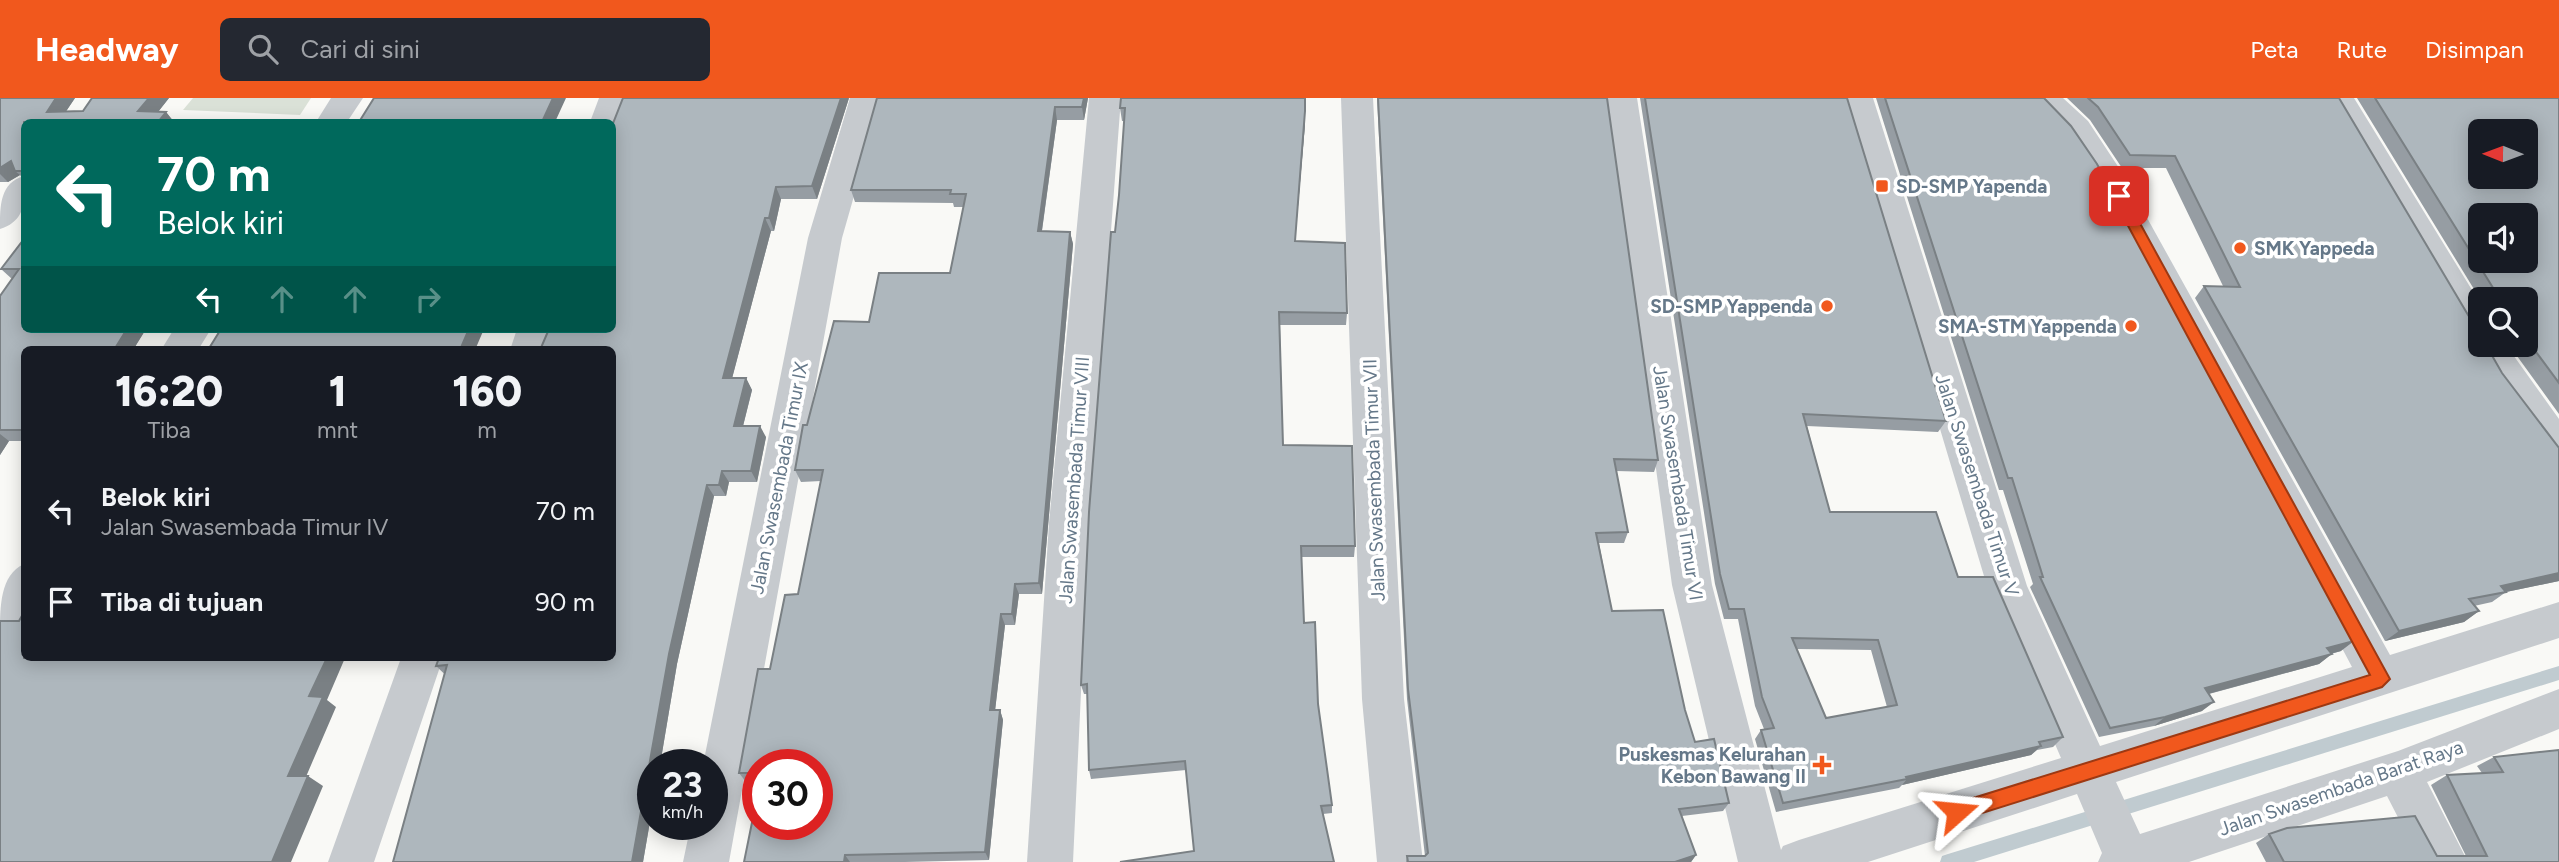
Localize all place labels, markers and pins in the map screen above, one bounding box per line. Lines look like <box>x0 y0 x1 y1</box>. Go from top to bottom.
pin <box>2089 166 2149 226</box>
place label: SD-SMP Yapenda <box>1896 175 2047 198</box>
marker: SD-SMP Yapenda <box>1874 178 1890 194</box>
place label: SMK Yappeda <box>2254 237 2375 260</box>
marker: SMK Yappeda <box>2232 240 2248 256</box>
place label: SD-SMP Yappenda <box>1650 295 1813 318</box>
marker: SD-SMP Yappenda <box>1819 298 1835 314</box>
place label: SMA-STM Yappenda <box>1938 315 2117 338</box>
marker: SMA-STM Yappenda <box>2123 318 2139 334</box>
place label: Puskesmas Kelurahan Kebon Bawang II <box>1619 743 1806 788</box>
marker: Puskesmas Kelurahan Kebon Bawang II <box>1812 755 1832 775</box>

